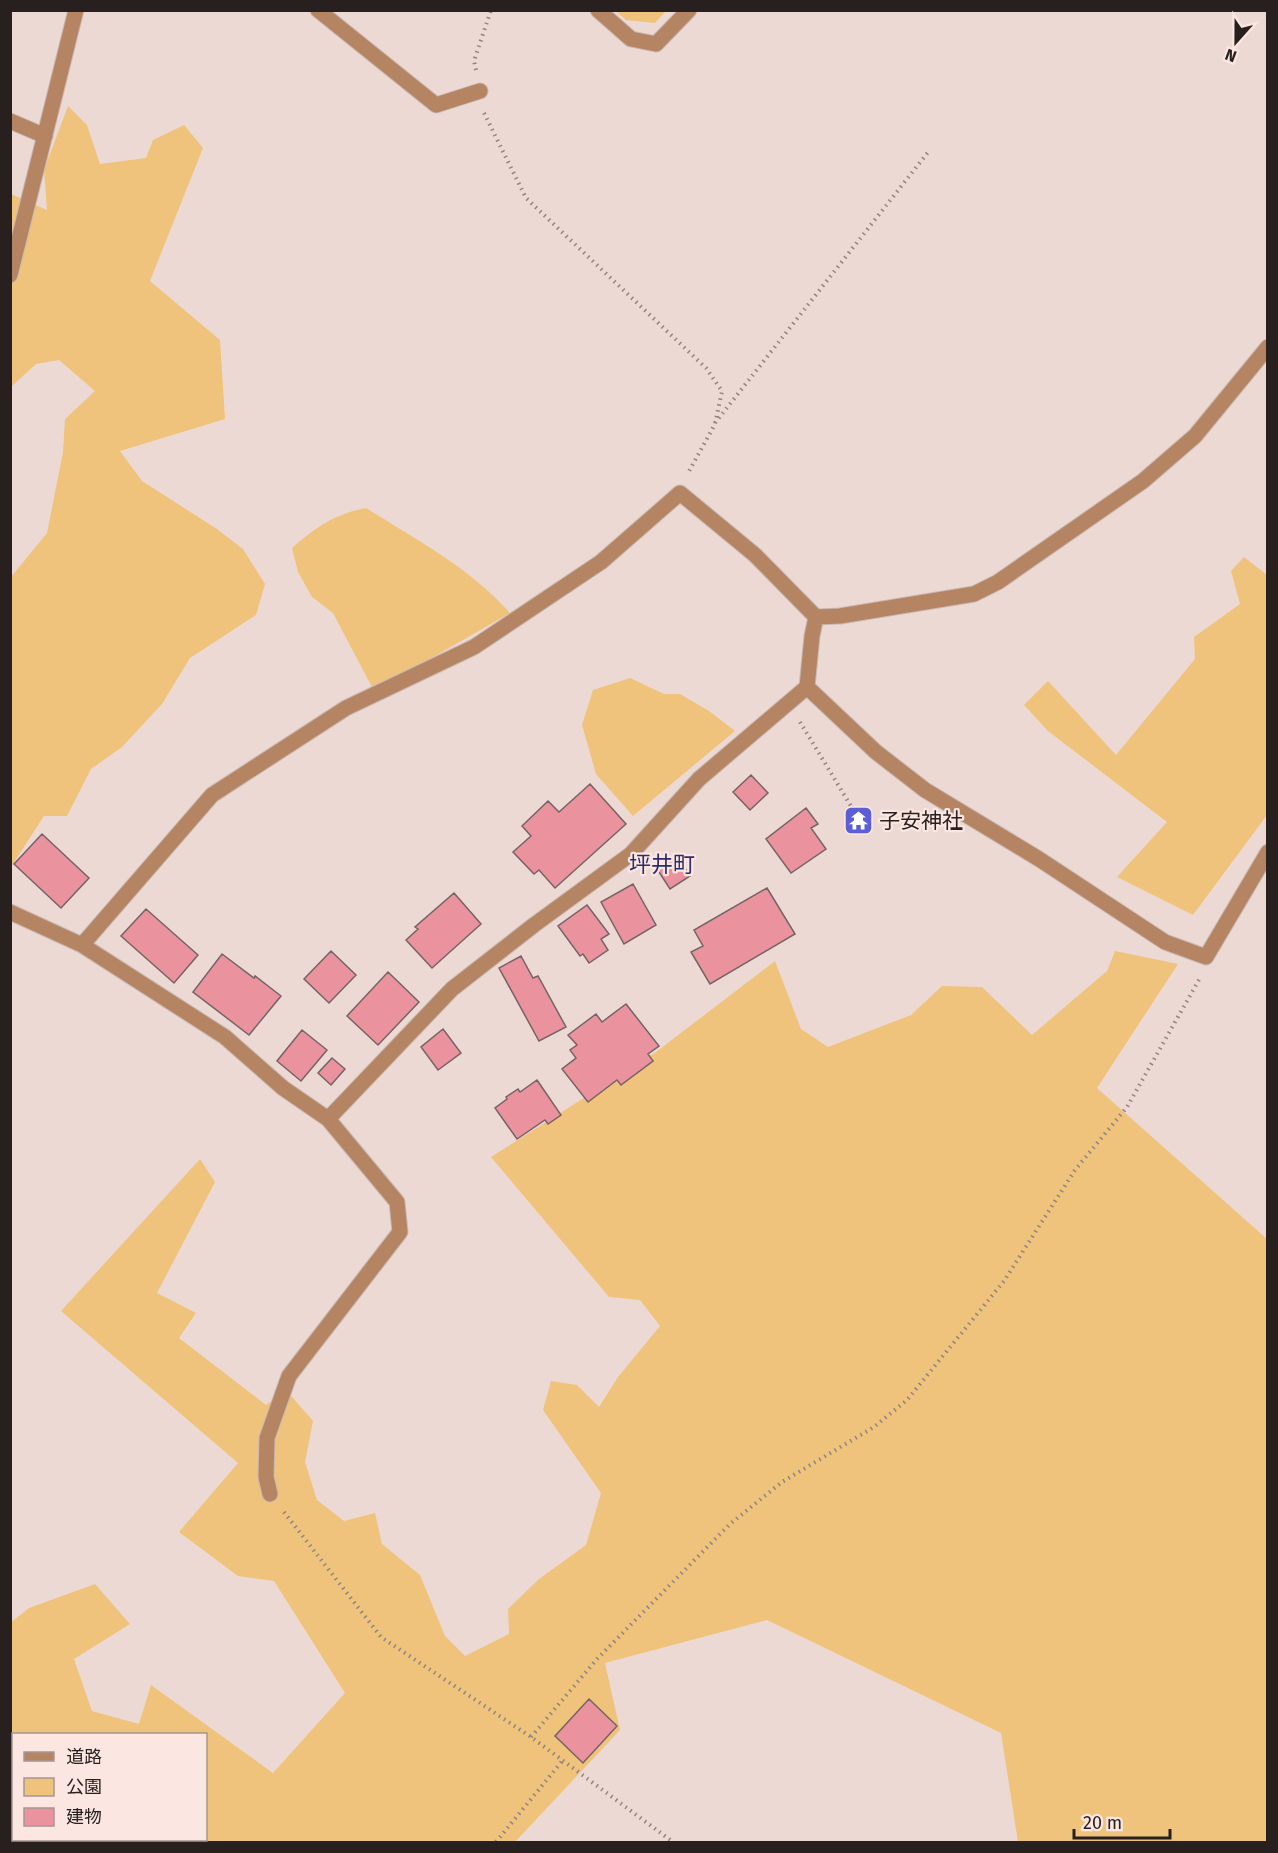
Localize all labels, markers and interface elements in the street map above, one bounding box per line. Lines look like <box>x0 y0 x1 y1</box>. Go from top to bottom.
north arrow <box>1206 12 1266 72</box>
text: N <box>1222 45 1239 66</box>
temple icon: 子安神社 <box>842 805 874 837</box>
place label: 子安神社 <box>879 808 963 834</box>
district label: 坪井町 <box>629 851 695 878</box>
legend <box>12 1733 207 1841</box>
text: 道路 <box>66 1746 102 1768</box>
text: 公園 <box>66 1776 102 1798</box>
scale bar <box>1074 1802 1170 1840</box>
text: 建物 <box>66 1806 102 1828</box>
text: 20 m <box>1083 1812 1122 1834</box>

